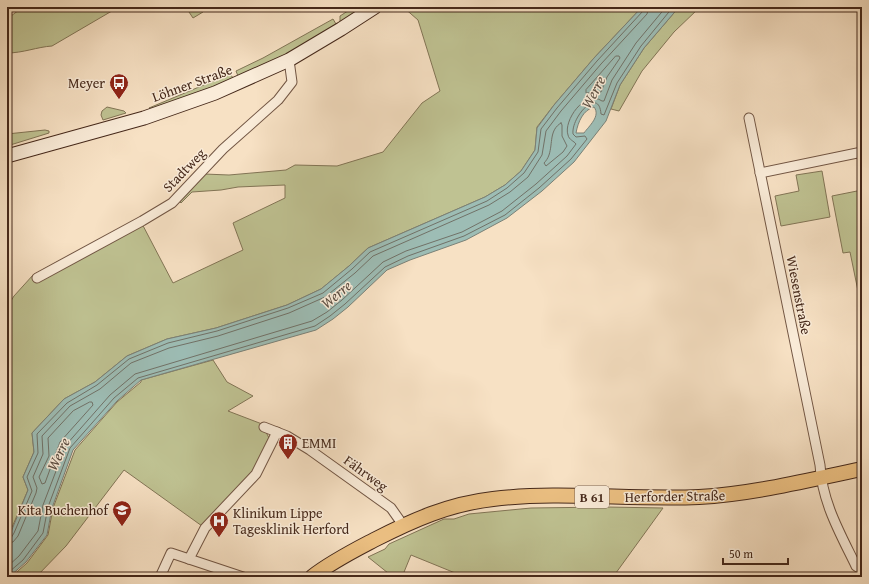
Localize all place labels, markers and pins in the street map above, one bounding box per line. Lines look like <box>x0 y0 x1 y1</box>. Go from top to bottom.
bus stop icon: Meyer <box>108 72 130 100</box>
place label: Meyer <box>68 73 105 93</box>
building icon: EMMI <box>277 432 299 460</box>
place label: EMMI <box>302 433 336 453</box>
school or university icon: Kita Buchenhof <box>111 499 133 527</box>
place label: Kita Buchenhof <box>18 500 110 520</box>
place label: Klinikum Lippe Tagesklinik Herford <box>233 503 350 539</box>
hospital icon: Klinikum Lippe Tagesklinik Herford <box>208 510 230 538</box>

